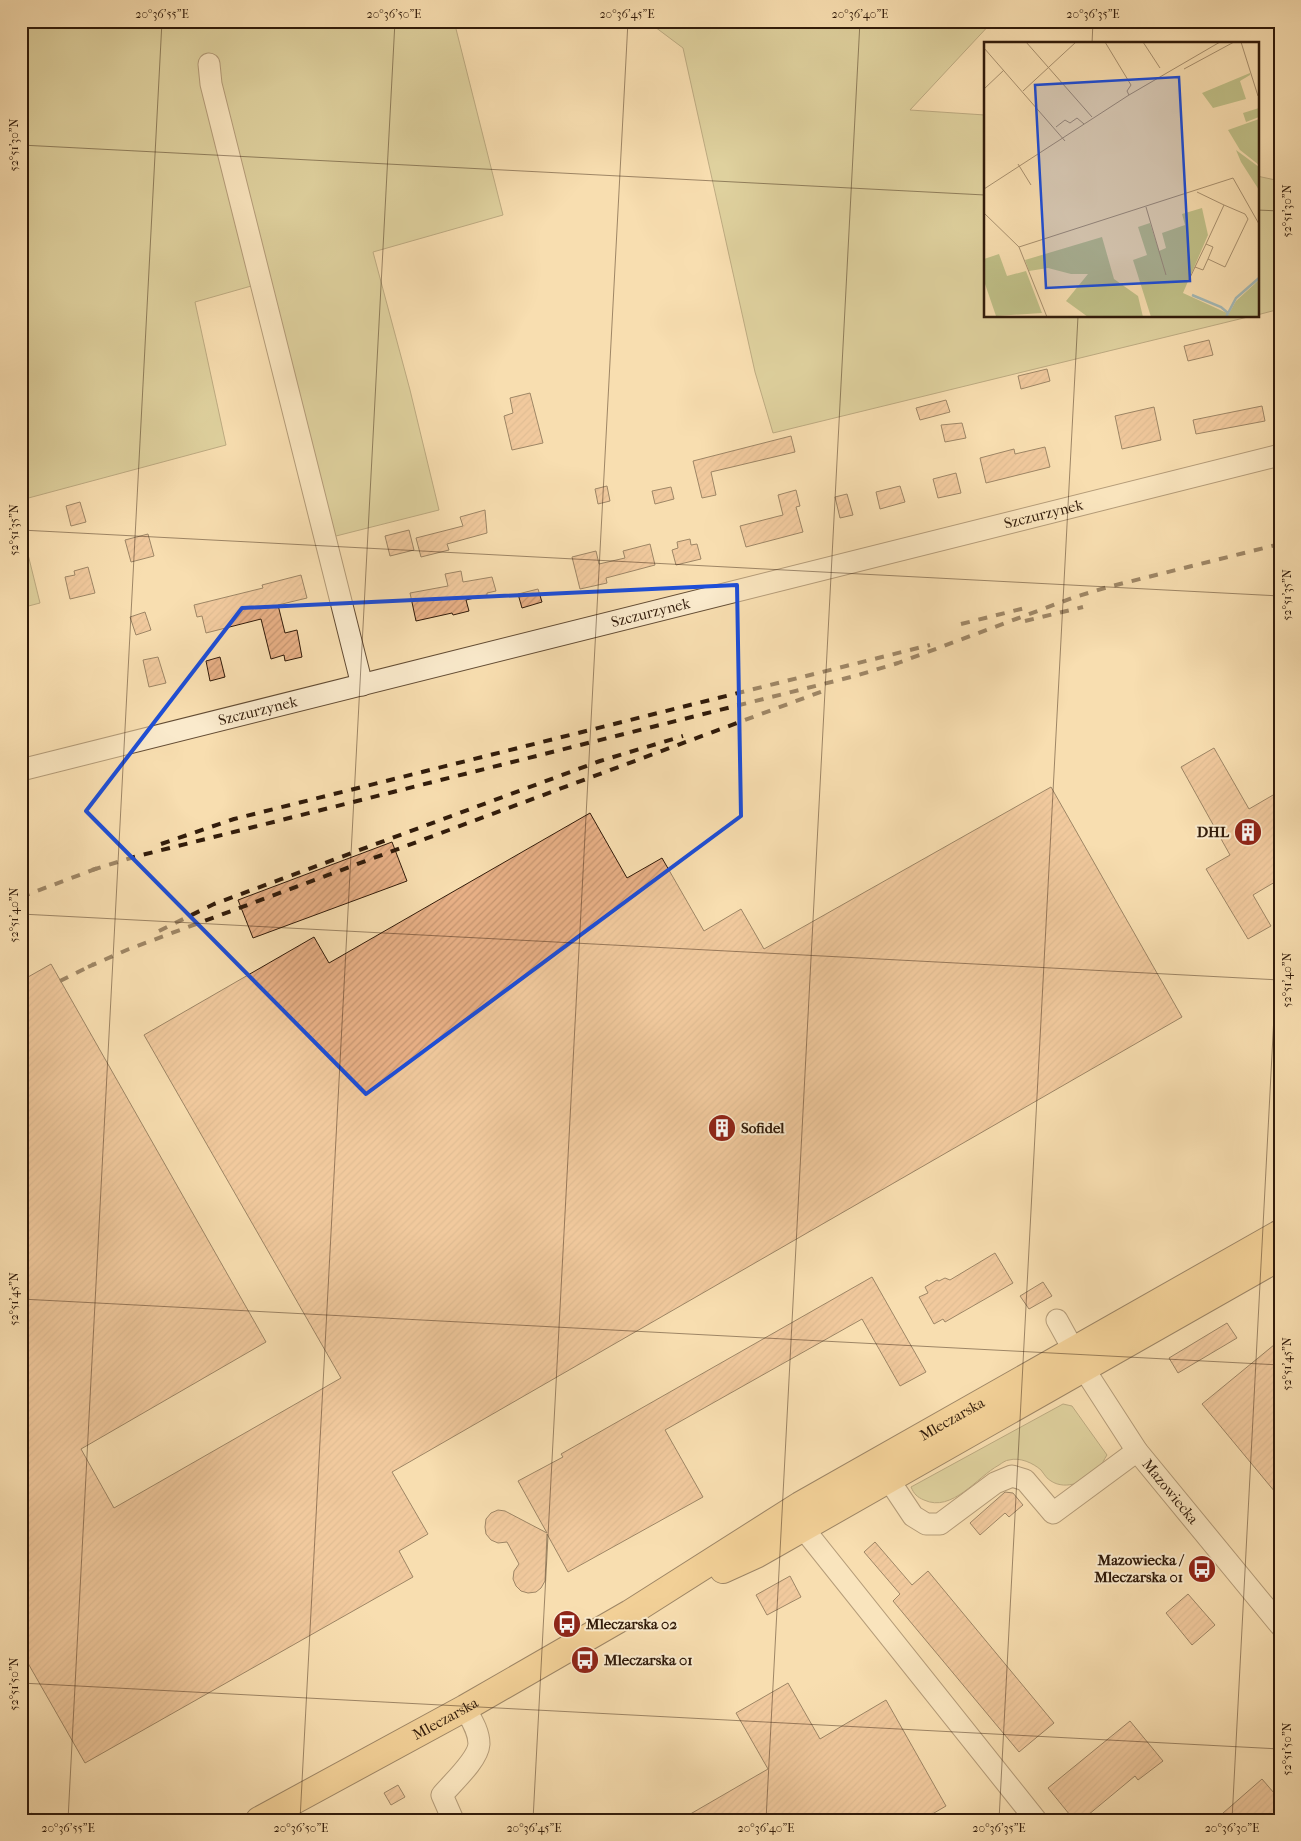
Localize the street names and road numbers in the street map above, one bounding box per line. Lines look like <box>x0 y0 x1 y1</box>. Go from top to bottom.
street label: Szczurzynek <box>1002 496 1085 533</box>
street label: Szczurzynek <box>609 594 692 631</box>
street label: Szczurzynek <box>216 692 299 729</box>
street label: Mleczarska <box>916 1393 989 1444</box>
street label: Mazowiecka <box>1138 1455 1203 1528</box>
street label: Mleczarska <box>409 1693 482 1744</box>

